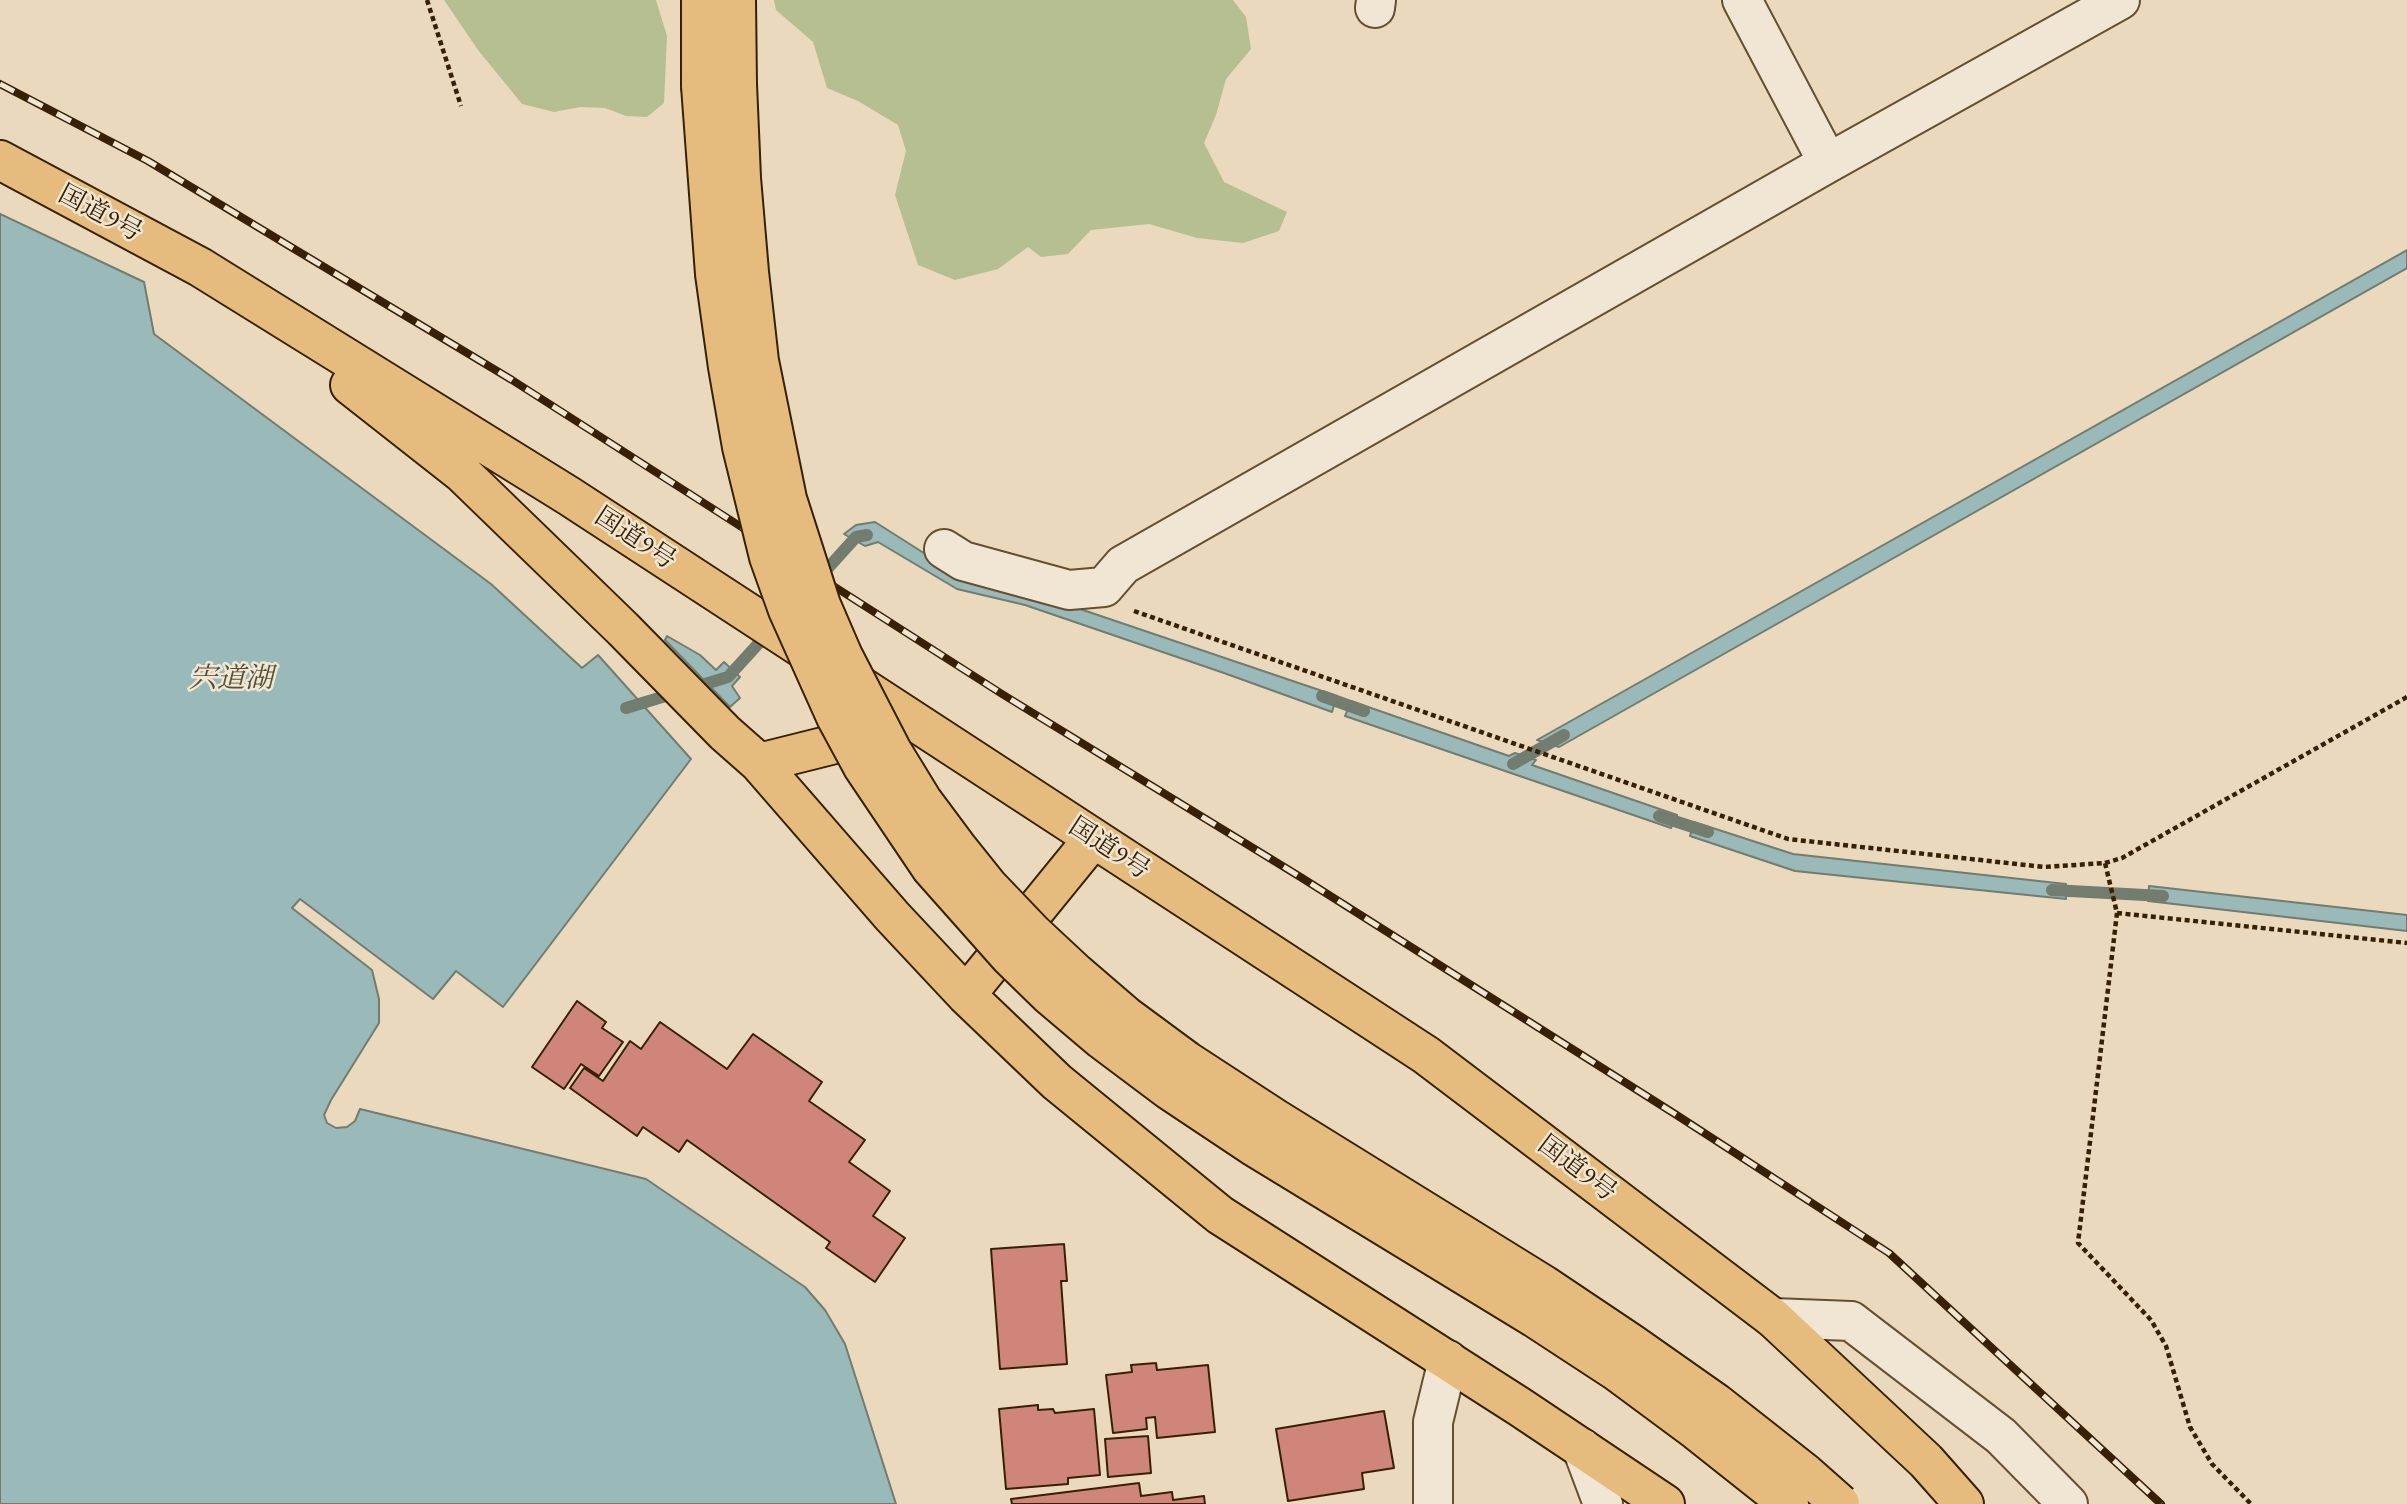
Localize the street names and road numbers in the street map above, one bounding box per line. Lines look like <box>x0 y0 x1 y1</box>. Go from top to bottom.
street label: 国道9号 <box>53 179 147 249</box>
street label: 国道9号 <box>589 501 681 577</box>
street label: 国道9号 <box>1063 811 1155 887</box>
street label: 国道9号 <box>1531 1129 1623 1209</box>

